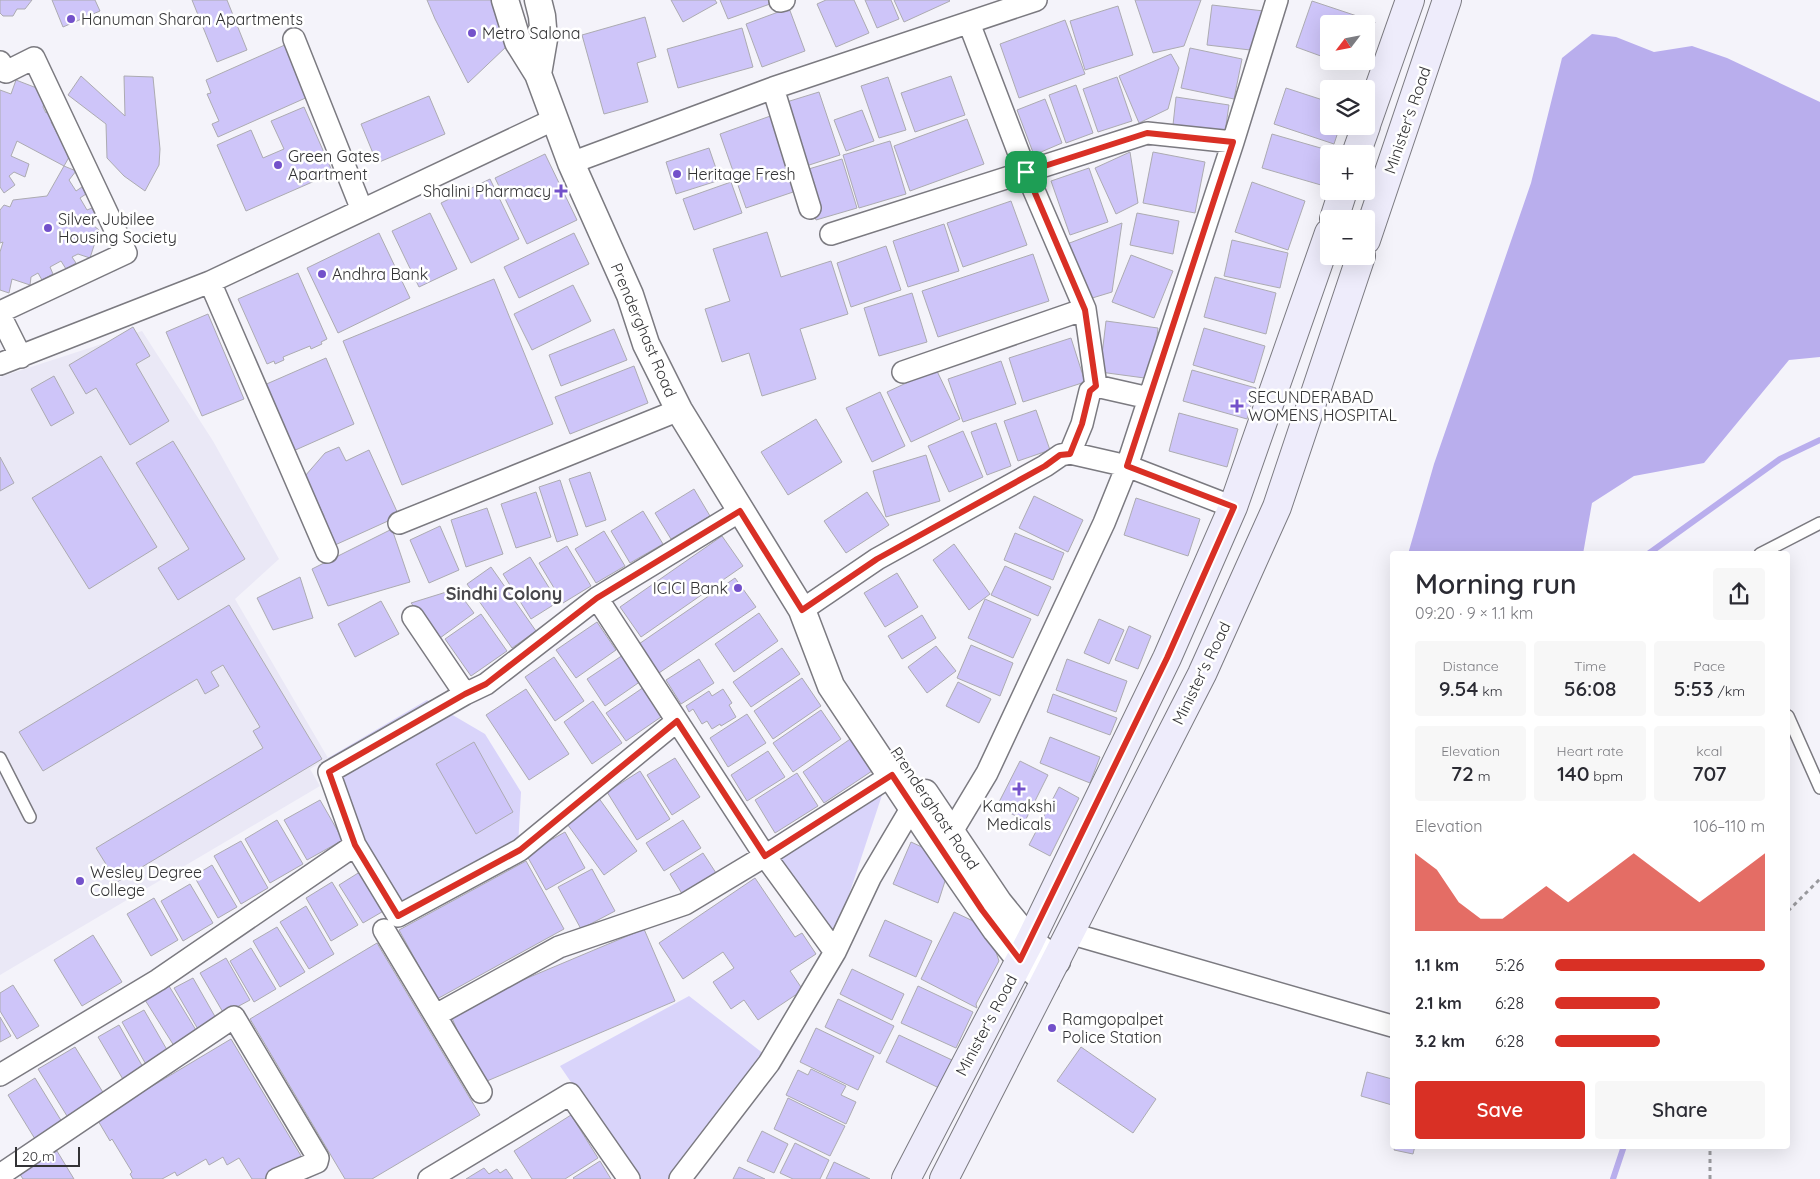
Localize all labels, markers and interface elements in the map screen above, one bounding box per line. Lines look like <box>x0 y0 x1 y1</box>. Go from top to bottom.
place label: Hanuman Sharan Apartments <box>81 9 303 29</box>
marker: Hanuman Sharan Apartments <box>65 13 77 25</box>
north arrow <box>1320 15 1375 70</box>
map controls <box>1320 15 1375 265</box>
place label: Metro Salona <box>482 23 580 43</box>
marker: Metro Salona <box>466 27 478 39</box>
street label: Minister's Road <box>1379 64 1435 176</box>
button: layers <box>1320 80 1375 135</box>
button: + <box>1320 145 1375 200</box>
place label: Green Gates Apartment <box>288 146 380 184</box>
pin <box>1005 151 1047 193</box>
icon: arrive <box>1012 158 1040 186</box>
marker: Green Gates Apartment <box>272 159 284 171</box>
place label: Heritage Fresh <box>687 164 796 184</box>
marker: Heritage Fresh <box>671 168 683 180</box>
place label: Shalini Pharmacy <box>423 181 551 201</box>
marker: Shalini Pharmacy <box>555 185 567 197</box>
place label: Silver Jubilee Housing Society <box>58 209 177 247</box>
button: − <box>1320 210 1375 265</box>
marker: Silver Jubilee Housing Society <box>42 222 54 234</box>
street label: Prenderghast Road <box>607 260 681 400</box>
place label: Andhra Bank <box>332 264 428 284</box>
marker: Andhra Bank <box>316 268 328 280</box>
place label: SECUNDERABAD WOMENS HOSPITAL <box>1248 387 1397 425</box>
marker: SECUNDERABAD WOMENS HOSPITAL <box>1230 399 1244 413</box>
text: Morning run <box>1415 566 1576 601</box>
button: share <box>1713 568 1765 620</box>
place label: ICICI Bank <box>653 578 728 598</box>
district label: Sindhi Colony <box>446 582 562 605</box>
marker: ICICI Bank <box>732 582 744 594</box>
text: 09:20 · 9 × 1.1 km <box>1415 603 1533 623</box>
street label: Minister's Road <box>1167 618 1235 728</box>
text: Distance <box>1443 657 1499 675</box>
text: Time <box>1574 657 1606 675</box>
text: Pace <box>1693 657 1725 675</box>
text: 9.54 <box>1439 675 1478 701</box>
text: 56:08 <box>1564 675 1616 701</box>
text: 5:53 <box>1674 675 1714 701</box>
text: km <box>1478 682 1503 700</box>
text: /km <box>1714 682 1745 700</box>
text: Elevation <box>1441 742 1500 760</box>
text: Heart rate <box>1557 742 1623 760</box>
text: kcal <box>1696 742 1722 760</box>
street label: Prenderghast Road <box>886 743 984 873</box>
text: 72 <box>1451 760 1474 786</box>
text: 140 <box>1557 760 1590 786</box>
text: 707 <box>1692 760 1727 786</box>
text: m <box>1474 767 1491 785</box>
text: bpm <box>1590 767 1623 785</box>
marker: Kamakshi Medicals <box>1013 783 1025 795</box>
place label: Kamakshi Medicals <box>982 796 1056 834</box>
text: Elevation <box>1415 816 1482 836</box>
text: 106–110 m <box>1693 816 1765 836</box>
place label: Wesley Degree College <box>90 862 202 900</box>
marker: Wesley Degree College <box>74 875 86 887</box>
text: 1.1 km <box>1415 955 1459 975</box>
text: 5:26 <box>1495 955 1524 975</box>
street label: Minister's Road <box>951 971 1021 1079</box>
text: 2.1 km <box>1415 993 1462 1013</box>
text: 6:28 <box>1495 993 1524 1013</box>
place label: Ramgopalpet Police Station <box>1062 1009 1164 1047</box>
marker: Ramgopalpet Police Station <box>1046 1022 1058 1034</box>
text: 3.2 km <box>1415 1031 1465 1051</box>
text: 6:28 <box>1495 1031 1524 1051</box>
button: Save <box>1415 1081 1585 1139</box>
button: Share <box>1595 1081 1765 1139</box>
scale bar <box>15 1144 80 1167</box>
text: 20 m <box>22 1147 55 1165</box>

